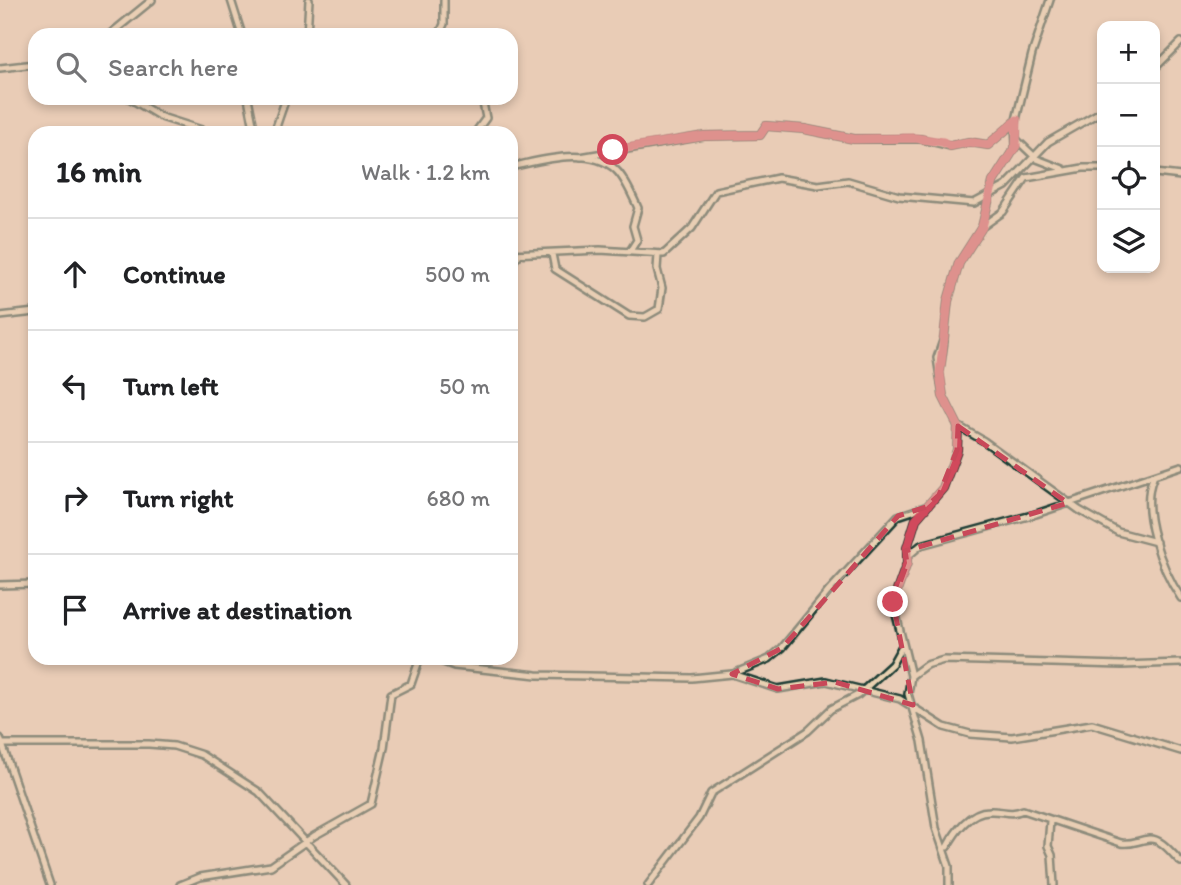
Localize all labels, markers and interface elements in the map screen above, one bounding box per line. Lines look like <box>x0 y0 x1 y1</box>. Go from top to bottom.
map controls <box>1097 21 1160 273</box>
button: + <box>1097 21 1160 84</box>
search box <box>28 28 518 105</box>
icon: search <box>52 48 90 86</box>
text: Search here <box>108 51 238 83</box>
button: − <box>1097 84 1160 147</box>
route start <box>597 134 628 165</box>
button: locate <box>1097 147 1160 210</box>
text: 16 min <box>56 153 141 190</box>
text: Walk · 1.2 km <box>361 158 490 186</box>
button: layers <box>1097 210 1160 273</box>
icon: ahead <box>56 255 94 293</box>
text: Continue <box>123 258 226 290</box>
text: 500 m <box>425 260 490 288</box>
icon: left <box>56 367 94 405</box>
text: Turn left <box>123 370 219 402</box>
text: 50 m <box>439 372 490 400</box>
icon: right <box>56 479 94 517</box>
text: Turn right <box>123 482 234 514</box>
text: 680 m <box>427 484 490 512</box>
route end <box>877 586 908 617</box>
icon: arrive <box>56 591 94 629</box>
text: Arrive at destination <box>123 594 352 626</box>

